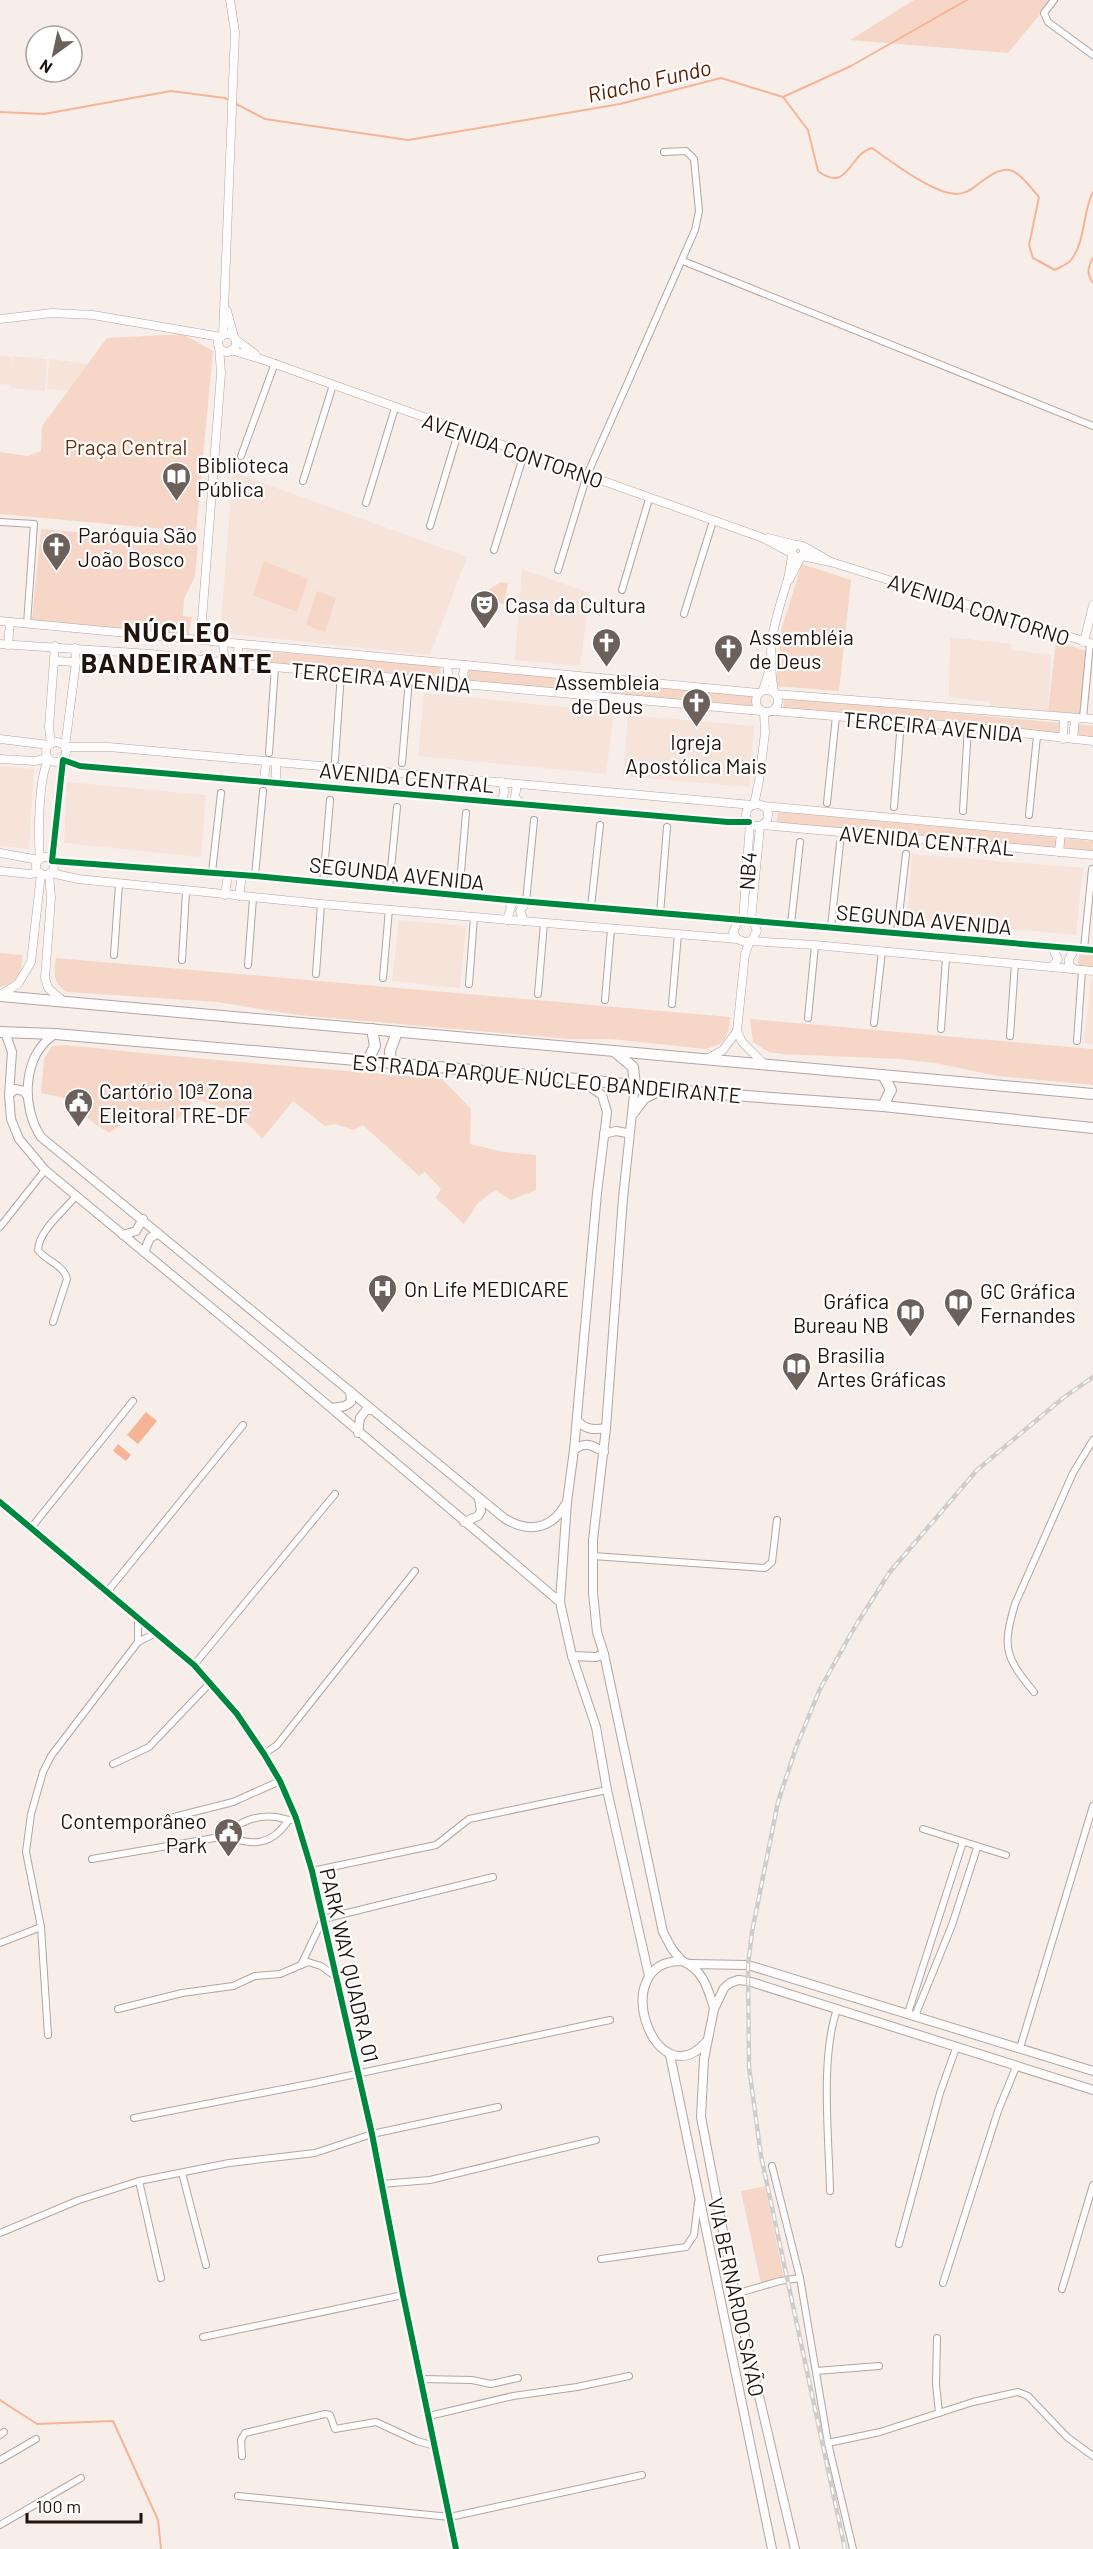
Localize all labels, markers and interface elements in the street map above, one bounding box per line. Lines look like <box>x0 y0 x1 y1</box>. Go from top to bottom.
north arrow <box>24 24 84 84</box>
water label: Riacho Fundo <box>585 53 713 107</box>
text: N <box>36 56 55 78</box>
street label: AVENIDA CONTORNO <box>419 407 607 493</box>
park label: Praça Central <box>65 434 187 459</box>
place label: Biblioteca Pública <box>197 452 289 501</box>
library icon: Biblioteca Pública <box>160 460 192 502</box>
place label: Paróquia São João Bosco <box>78 522 197 571</box>
church icon: Paróquia São João Bosco <box>41 530 73 572</box>
street label: AVENIDA CONTORNO <box>885 568 1073 650</box>
theatre icon: Casa da Cultura <box>468 588 500 630</box>
place label: Casa da Cultura <box>505 592 646 617</box>
district label: NÚCLEO BANDEIRANTE <box>81 615 273 678</box>
place label: Assembléia de Deus <box>749 624 854 673</box>
church icon: Assembleia de Deus <box>591 626 623 668</box>
church icon: Assembléia de Deus <box>712 632 744 674</box>
street label: TERCEIRA AVENIDA <box>290 657 472 697</box>
place label: Assembleia de Deus <box>555 669 659 718</box>
church icon: Igreja Apostólica Mais <box>680 686 712 728</box>
street label: TERCEIRA AVENIDA <box>842 706 1024 746</box>
place label: Igreja Apostólica Mais <box>625 729 767 778</box>
street label: AVENIDA CENTRAL <box>318 757 496 797</box>
street label: AVENIDA CENTRAL <box>838 820 1016 860</box>
street label: SEGUNDA AVENIDA <box>308 851 486 895</box>
street label: NB4 <box>733 851 761 891</box>
street label: SEGUNDA AVENIDA <box>835 899 1013 939</box>
street label: ESTRADA PARQUE NÚCLEO BANDEIRANTE <box>352 1049 742 1107</box>
place label: Cartório 10ª Zona Eleitoral TRE-DF <box>99 1078 253 1127</box>
public building icon: Cartório 10ª Zona Eleitoral TRE-DF <box>62 1086 94 1128</box>
hospital icon: On Life MEDICARE <box>367 1272 399 1314</box>
place label: On Life MEDICARE <box>404 1276 569 1301</box>
place label: GC Gráfica Fernandes <box>980 1278 1076 1327</box>
library icon: GC Gráfica Fernandes <box>943 1286 975 1328</box>
place label: Gráfica Bureau NB <box>793 1288 889 1337</box>
library icon: Gráfica Bureau NB <box>894 1296 926 1338</box>
place label: Brasilia Artes Gráficas <box>817 1342 946 1391</box>
library icon: Brasilia Artes Gráficas <box>780 1350 812 1392</box>
place label: Contemporâneo Park <box>61 1808 207 1857</box>
public building icon: Contemporâneo Park <box>212 1816 244 1858</box>
street label: PARK WAY QUADRA 01 <box>315 1865 385 2065</box>
street label: VIA BERNARDO SAYÃO <box>704 2195 770 2399</box>
scale bar <box>27 2486 141 2524</box>
text: 100 m <box>36 2495 81 2517</box>

